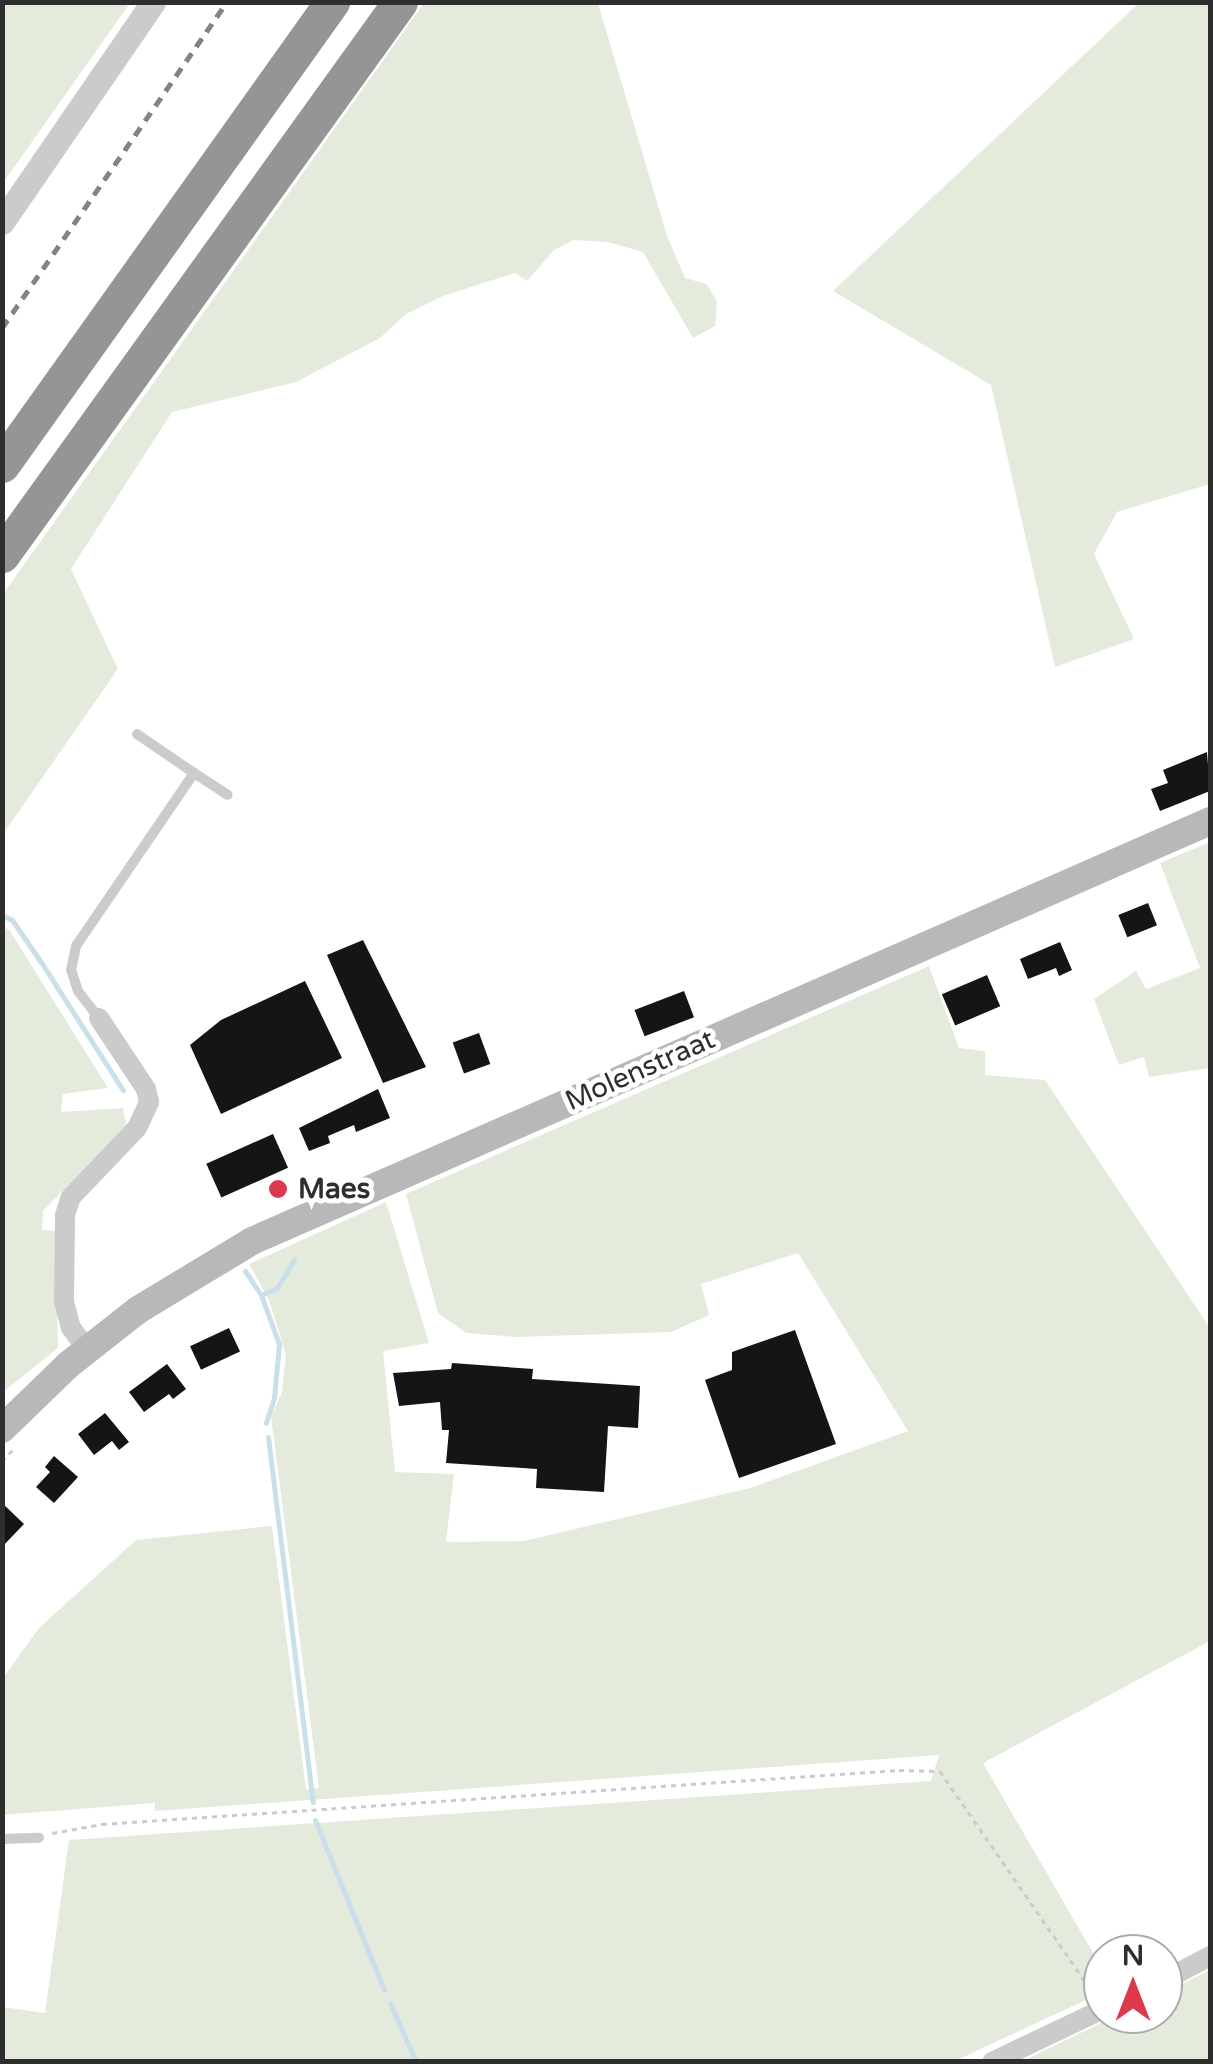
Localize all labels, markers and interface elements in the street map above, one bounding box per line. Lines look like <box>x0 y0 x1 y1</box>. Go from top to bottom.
street label: Molenstraat <box>560 1022 720 1118</box>
place label: Maes <box>298 1172 370 1206</box>
marker: Maes <box>267 1178 289 1200</box>
north arrow <box>1083 1934 1183 2034</box>
text: N <box>1122 1939 1144 1973</box>

